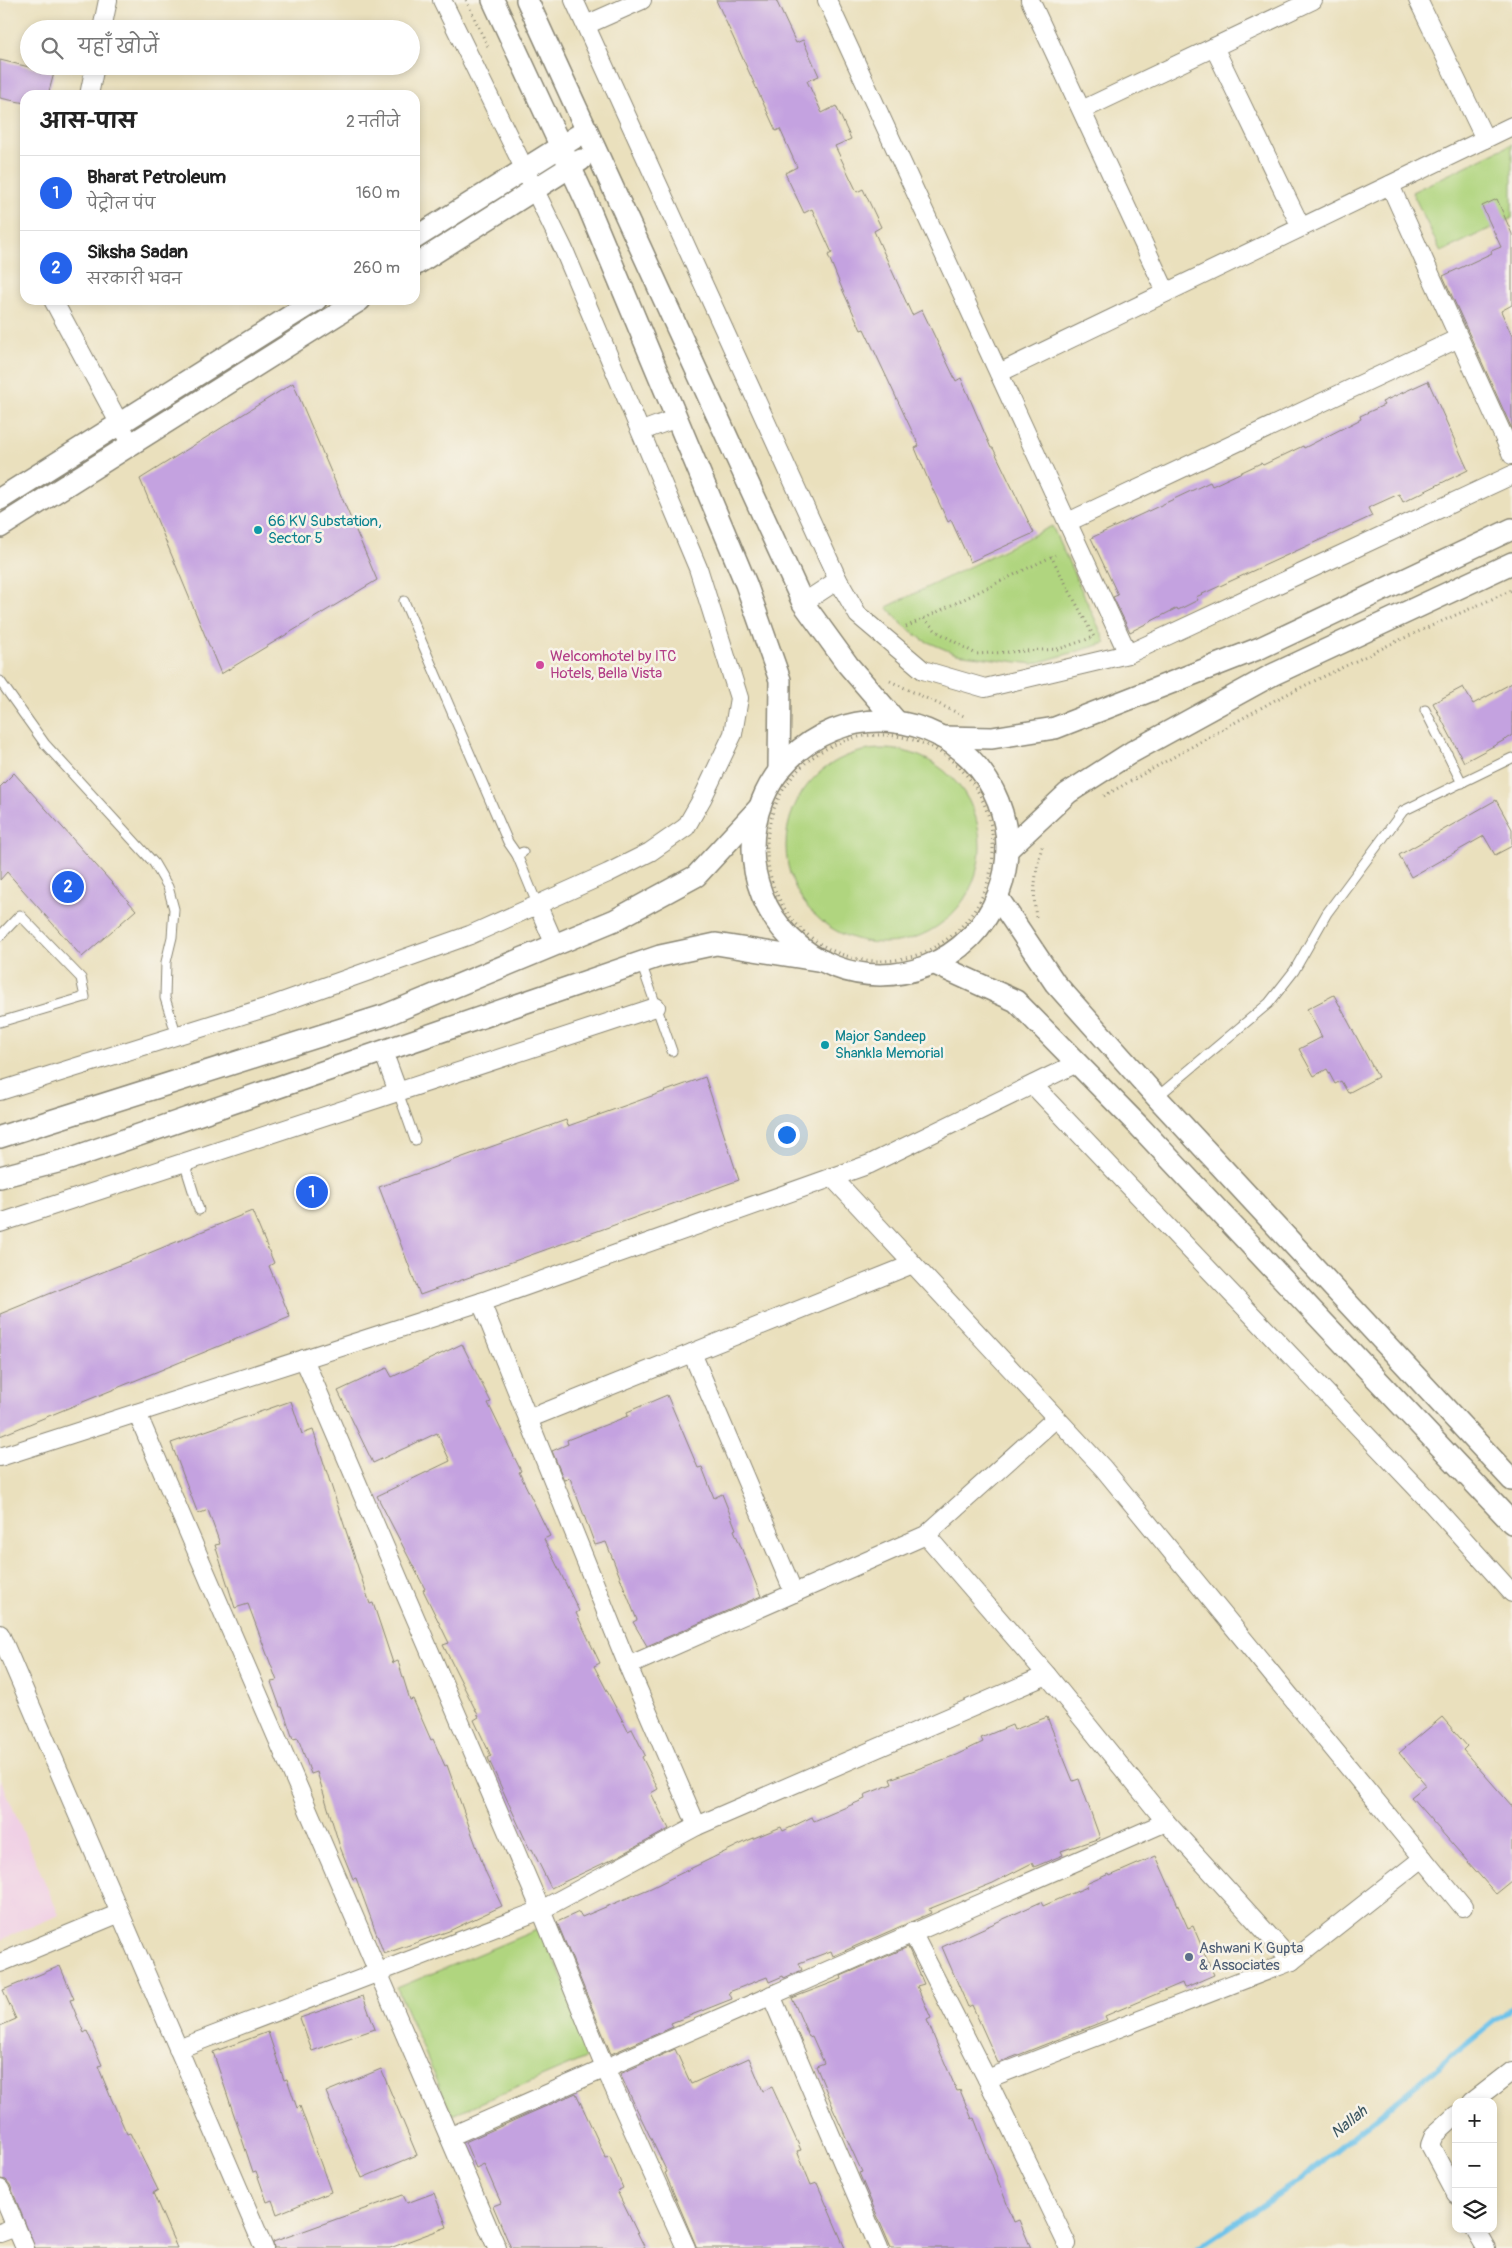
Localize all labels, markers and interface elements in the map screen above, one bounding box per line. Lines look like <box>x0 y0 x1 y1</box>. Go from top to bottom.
search box <box>20 20 420 75</box>
icon: search <box>38 34 66 62</box>
text: यहाँ खोजें <box>78 35 159 59</box>
text: आस-पास <box>40 108 136 135</box>
text: 2 नतीजे <box>346 112 400 132</box>
text: Bharat Petroleum <box>87 165 226 189</box>
text: 1 <box>53 183 59 203</box>
text: 160 m <box>356 183 400 203</box>
text: पेट्रोल पंप <box>87 194 155 214</box>
text: Siksha Sadan <box>87 240 188 264</box>
text: 2 <box>52 258 60 278</box>
text: 260 m <box>353 258 400 278</box>
text: सरकारी भवन <box>87 269 182 289</box>
place label: 66 KV Substation, Sector 5 <box>268 512 382 548</box>
marker: 66 KV Substation, Sector 5 <box>252 524 264 536</box>
place label: Welcomhotel by ITC Hotels, Bella Vista <box>550 647 677 683</box>
marker: Welcomhotel by ITC Hotels, Bella Vista <box>534 659 546 671</box>
pin: 2 <box>52 868 84 906</box>
place label: Major Sandeep Shankla Memorial <box>835 1027 944 1063</box>
marker: Major Sandeep Shankla Memorial <box>819 1039 831 1051</box>
your location <box>774 1122 800 1148</box>
pin: 1 <box>296 1173 328 1211</box>
place label: Ashwani K Gupta & Associates <box>1199 1939 1303 1975</box>
marker: Ashwani K Gupta & Associates <box>1183 1951 1195 1963</box>
map controls <box>1452 2098 1497 2233</box>
button: + <box>1452 2098 1497 2143</box>
water label: Nallah <box>1327 2100 1372 2143</box>
button: − <box>1452 2143 1497 2188</box>
button: layers <box>1452 2188 1497 2233</box>

